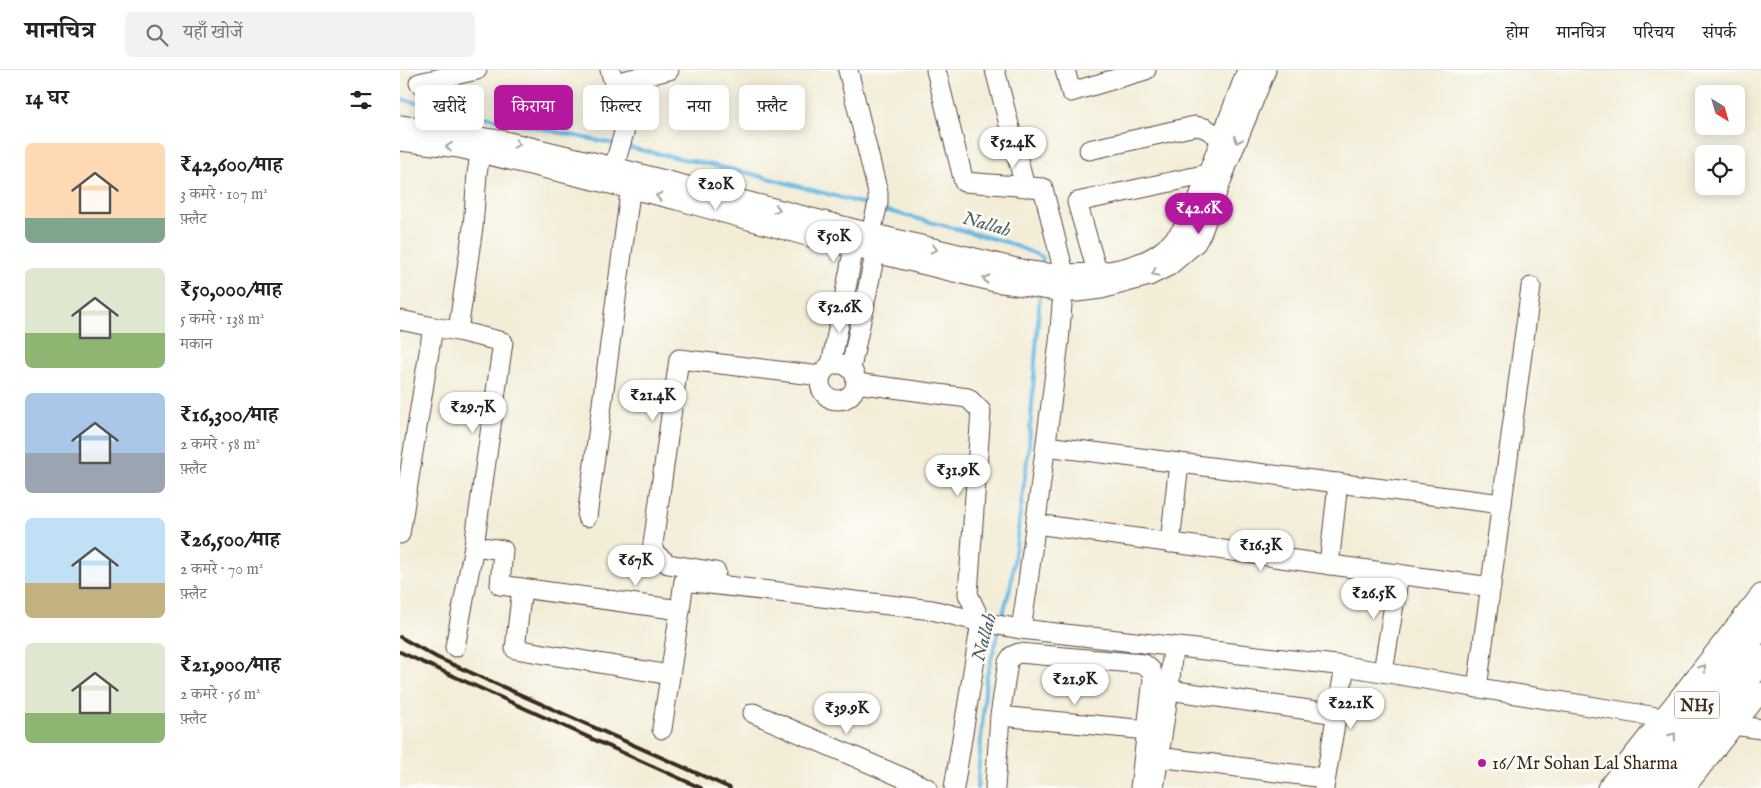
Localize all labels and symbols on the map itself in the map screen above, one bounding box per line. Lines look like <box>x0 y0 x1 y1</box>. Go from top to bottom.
north arrow <box>1695 85 1745 135</box>
pin: ₹52.4K <box>972 126 1054 169</box>
one-way arrow <box>1233 135 1244 144</box>
one-way arrow <box>513 138 522 149</box>
one-way arrow <box>445 142 453 153</box>
pin: ₹20K <box>686 168 746 211</box>
one-way arrow <box>654 191 663 202</box>
pin: ₹42.6K <box>1158 192 1240 235</box>
one-way arrow <box>772 203 781 214</box>
water label: Nallah <box>959 207 1013 243</box>
pin: ₹50K <box>804 220 864 263</box>
one-way arrow <box>930 243 938 253</box>
one-way arrow <box>1151 267 1160 277</box>
one-way arrow <box>981 274 990 285</box>
pin: ₹52.6K <box>799 292 881 334</box>
pin: ₹21.4K <box>612 380 694 422</box>
pin: ₹29.7K <box>432 392 514 434</box>
pin: ₹31.9K <box>917 454 999 497</box>
pin: ₹16.3K <box>1220 530 1302 572</box>
pin: ₹67K <box>606 544 666 587</box>
pin: ₹26.5K <box>1333 578 1415 620</box>
water label: Nallah <box>967 611 1003 664</box>
pin: ₹21.9K <box>1034 664 1116 706</box>
one-way arrow <box>1697 664 1706 673</box>
pin: ₹22.1K <box>1310 688 1392 730</box>
pin: ₹39.9K <box>806 692 888 735</box>
road number: NH5 <box>1674 692 1720 718</box>
one-way arrow <box>1667 732 1676 742</box>
place label: 16/ Mr Sohan Lal Sharma <box>1492 753 1678 776</box>
marker: 16/ Mr Sohan Lal Sharma <box>1476 757 1488 769</box>

